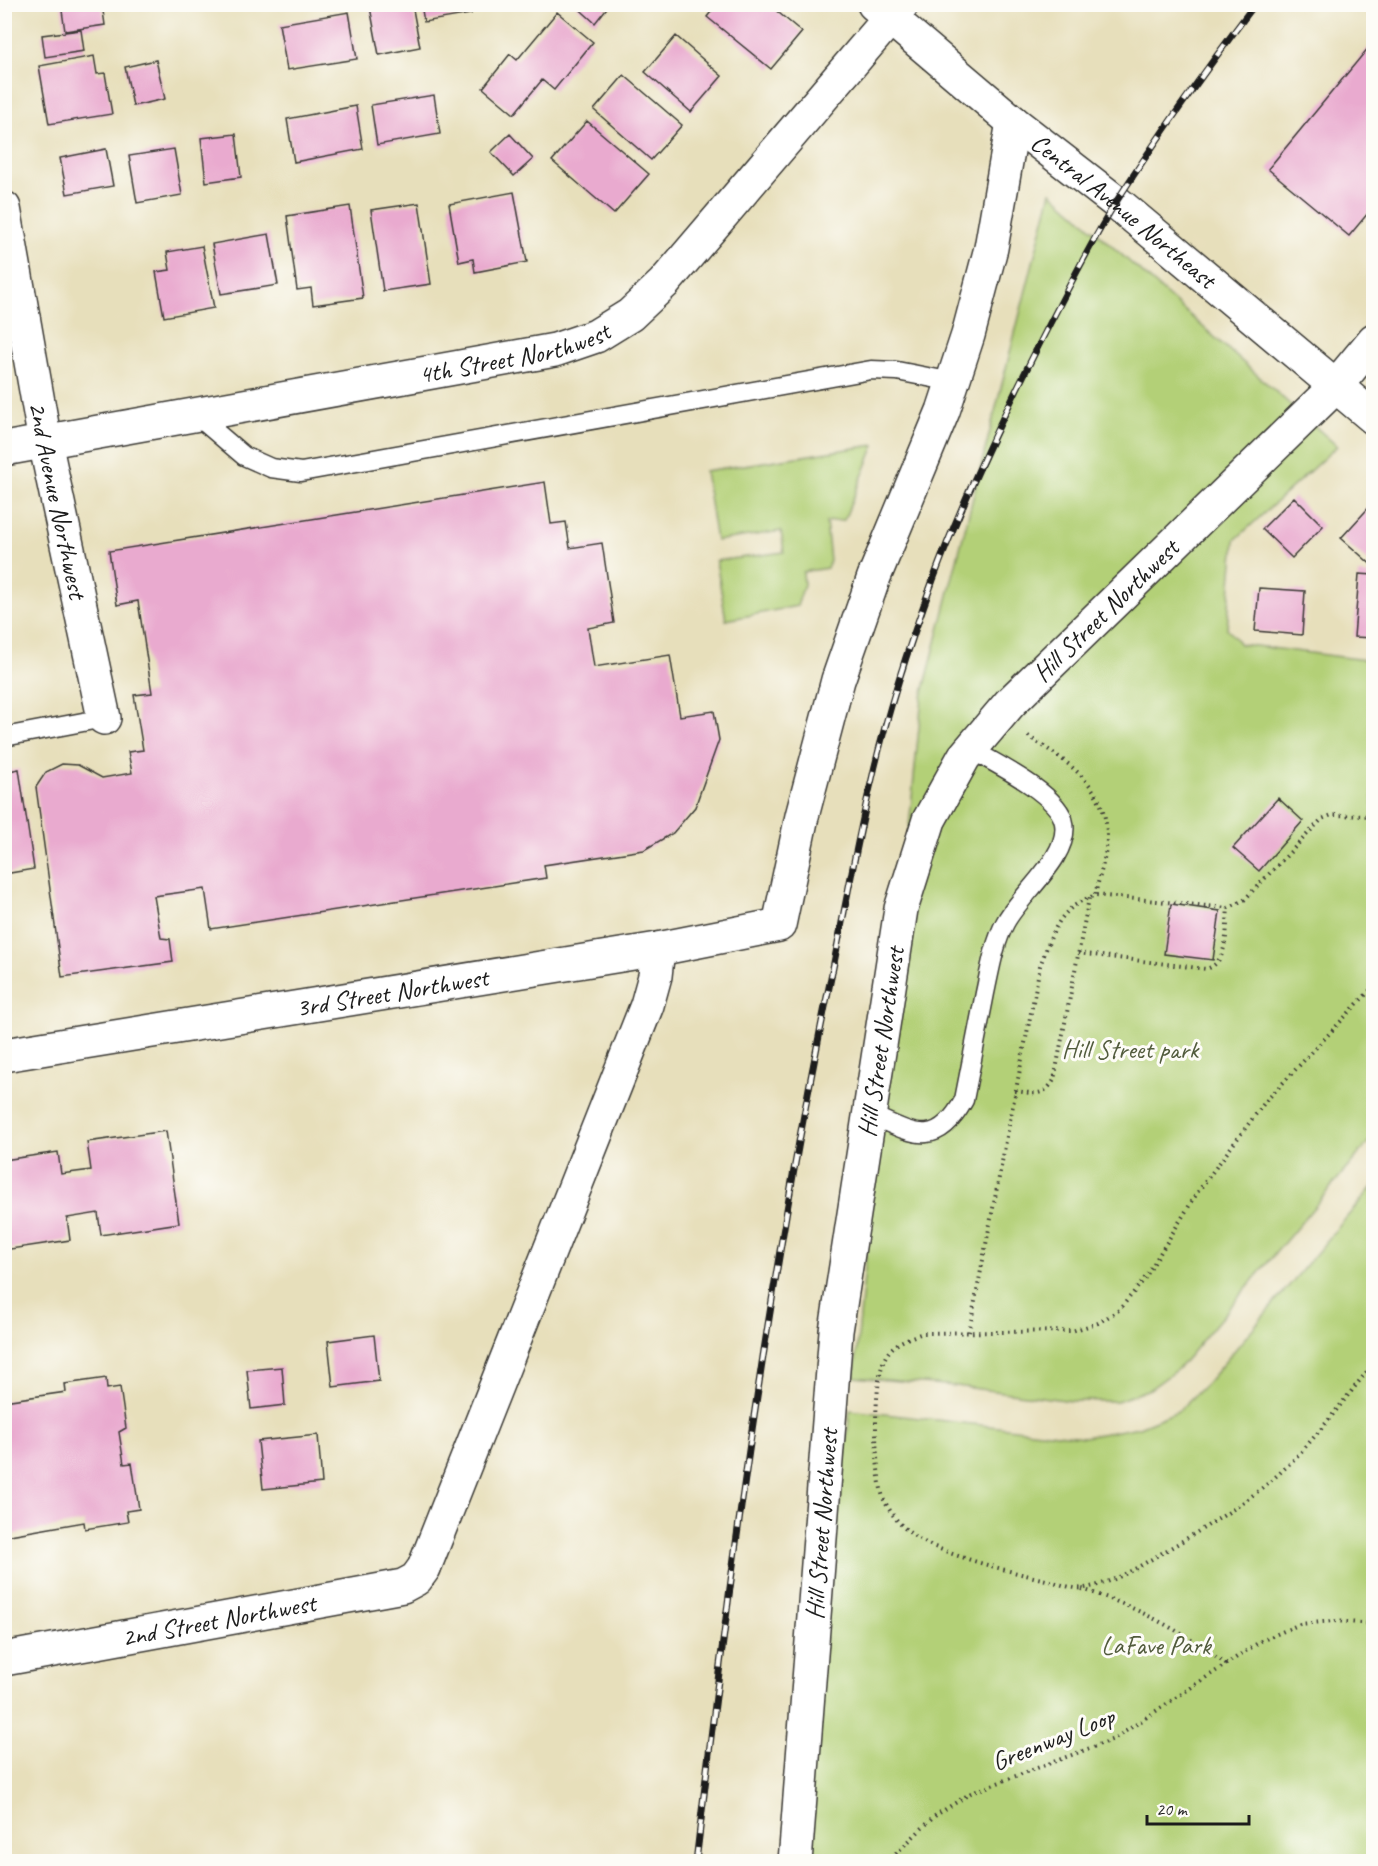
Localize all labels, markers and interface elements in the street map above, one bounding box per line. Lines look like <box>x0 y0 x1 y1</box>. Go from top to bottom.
street label: Central Avenue Northeast <box>1024 126 1225 297</box>
street label: 4th Street Northwest <box>416 314 618 391</box>
street label: 2nd Avenue Northwest <box>22 399 95 604</box>
street label: Hill Street Northwest <box>1025 530 1187 689</box>
street label: Hill Street Northwest <box>850 943 912 1139</box>
street label: 3rd Street Northwest <box>294 960 493 1024</box>
park label: Hill Street park <box>1062 1033 1200 1066</box>
street label: Hill Street Northwest <box>797 1425 845 1621</box>
street label: 2nd Street Northwest <box>119 1585 320 1654</box>
park label: LaFave Park <box>1101 1629 1213 1662</box>
street label: Greenway Loop <box>987 1699 1121 1778</box>
scale bar <box>1147 1788 1249 1826</box>
text: 20 m <box>1156 1798 1189 1820</box>

